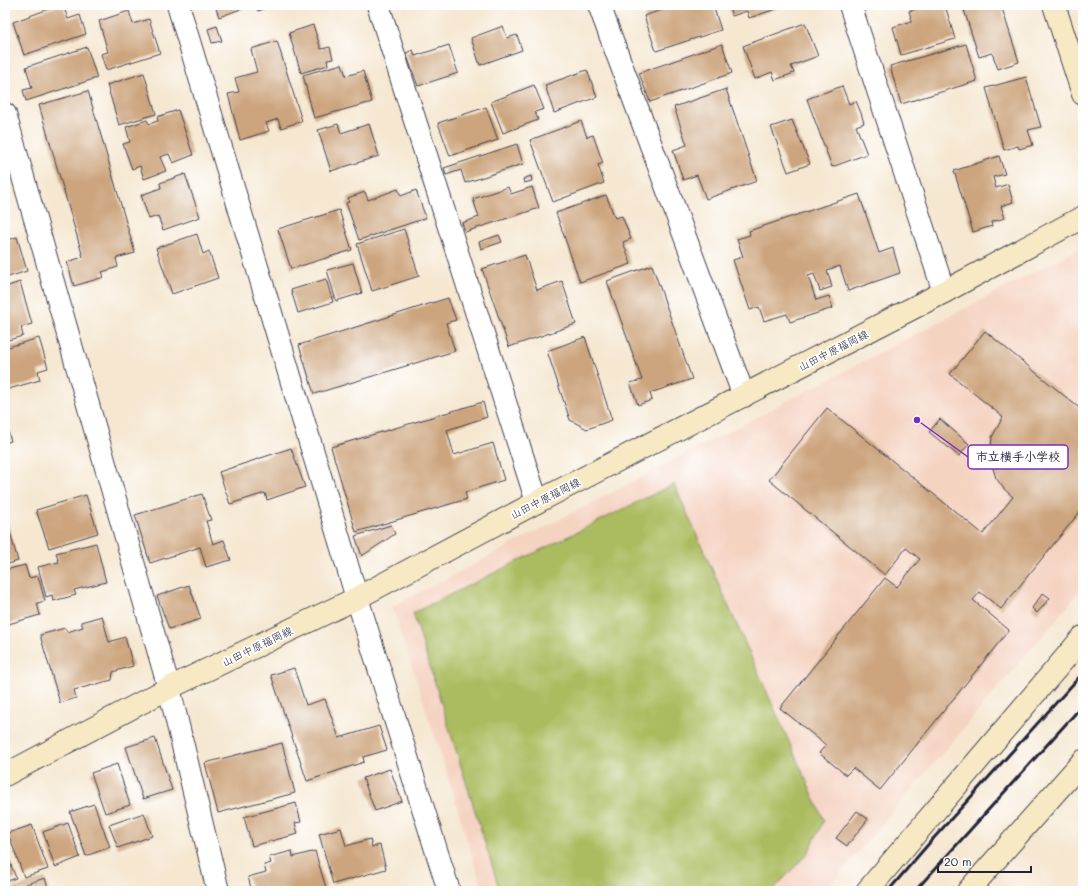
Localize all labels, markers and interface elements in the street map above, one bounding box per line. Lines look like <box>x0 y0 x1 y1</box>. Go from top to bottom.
street label: 山田中原福岡線 <box>795 326 871 374</box>
callout: 市立横手小学校 <box>968 445 1068 469</box>
text: 市立横手小学校 <box>976 448 1060 464</box>
street label: 山田中原福岡線 <box>507 474 583 522</box>
street label: 山田中原福岡線 <box>219 622 295 670</box>
scale bar <box>938 848 1031 874</box>
text: 20 m <box>944 853 972 869</box>

